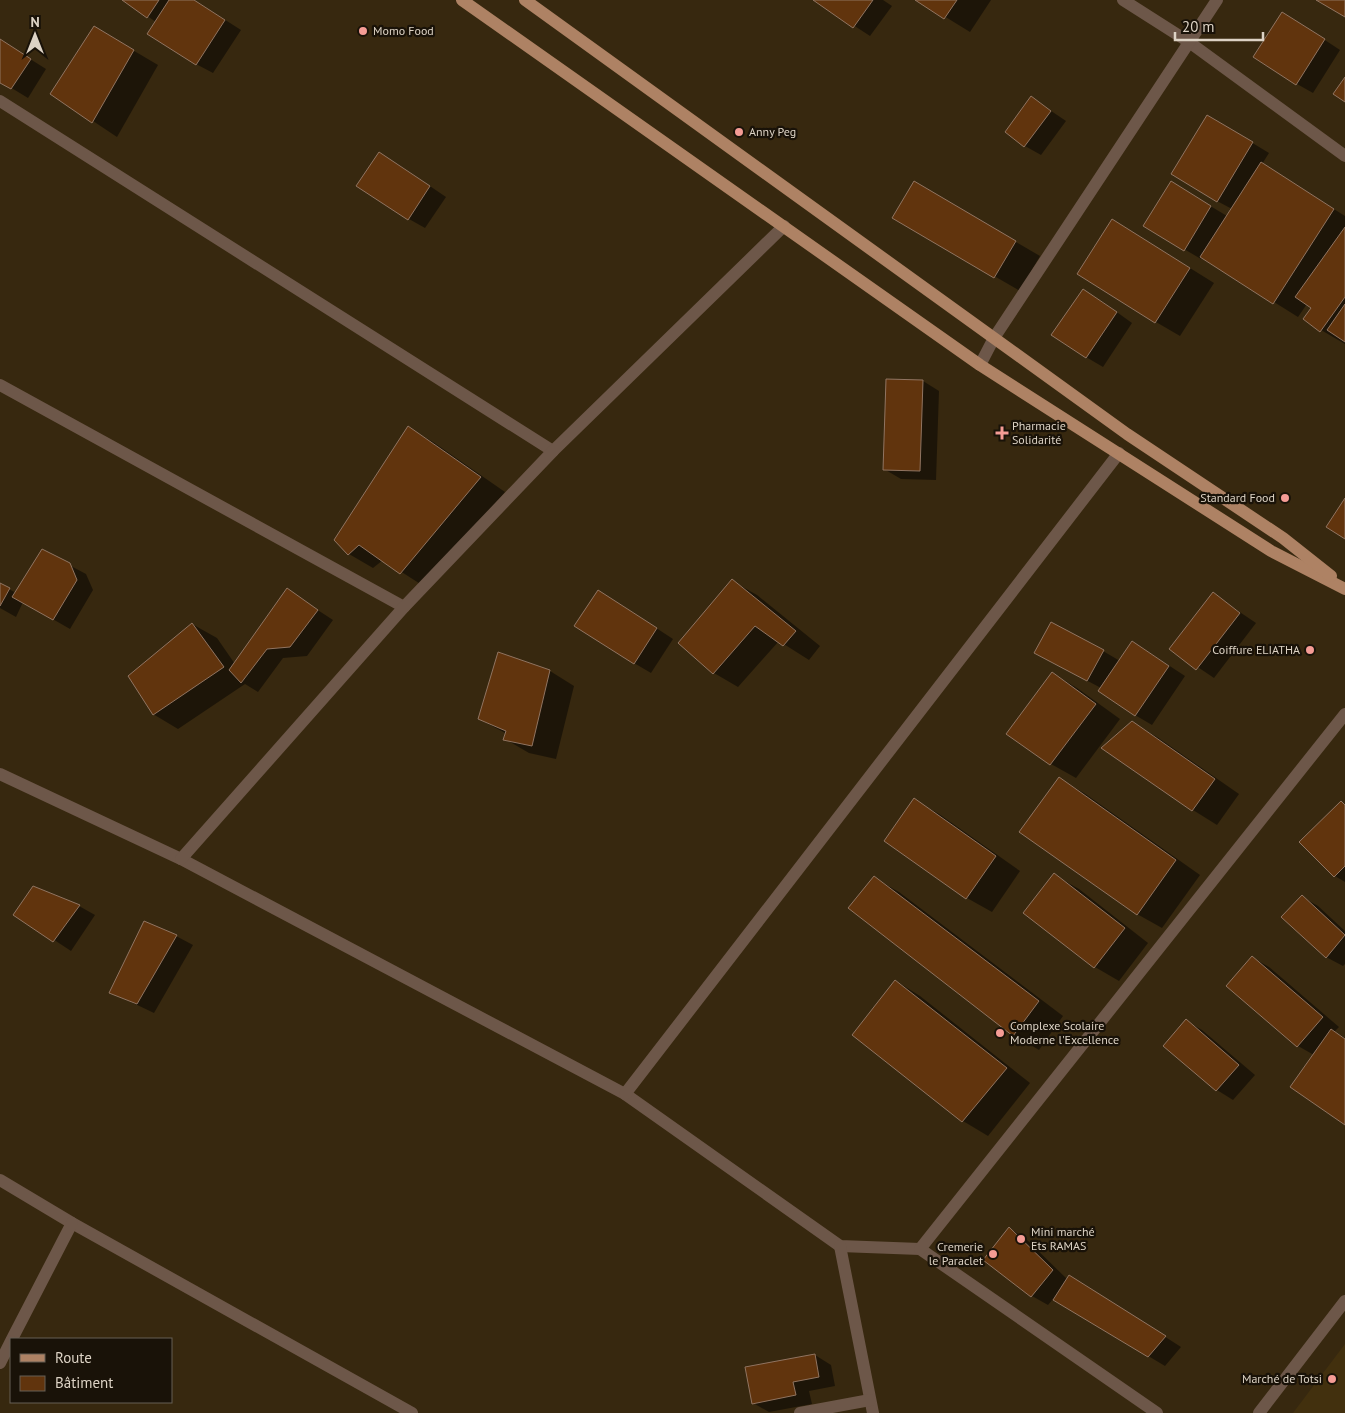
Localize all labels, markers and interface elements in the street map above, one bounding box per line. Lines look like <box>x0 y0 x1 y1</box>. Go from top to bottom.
north arrow <box>10 10 60 60</box>
scale bar <box>1175 10 1262 42</box>
text: N <box>30 13 40 31</box>
text: 20 m <box>1182 17 1215 36</box>
place label: Momo Food <box>373 23 434 38</box>
marker: Momo Food <box>357 25 369 37</box>
place label: Anny Peg <box>749 124 796 139</box>
marker: Anny Peg <box>733 126 745 138</box>
place label: Pharmacie Solidarité <box>1012 418 1066 447</box>
marker: Pharmacie Solidarité <box>996 427 1008 439</box>
place label: Standard Food <box>1200 490 1275 505</box>
marker: Standard Food <box>1279 492 1291 504</box>
place label: Coiffure ELIATHA <box>1212 642 1300 657</box>
marker: Coiffure ELIATHA <box>1304 644 1316 656</box>
place label: Complexe Scolaire Moderne l'Excellence <box>1010 1018 1119 1047</box>
marker: Complexe Scolaire Moderne l'Excellence <box>994 1027 1006 1039</box>
place label: Mini marché Ets RAMAS <box>1031 1224 1095 1253</box>
marker: Mini marché Ets RAMAS <box>1015 1233 1027 1245</box>
place label: Cremerie le Paraclet <box>929 1239 983 1268</box>
marker: Cremerie le Paraclet <box>987 1248 999 1260</box>
legend <box>10 1338 172 1403</box>
text: Route <box>55 1348 92 1367</box>
place label: Marché de Totsi <box>1242 1371 1322 1386</box>
text: Bâtiment <box>55 1373 113 1392</box>
marker: Marché de Totsi <box>1326 1373 1338 1385</box>

